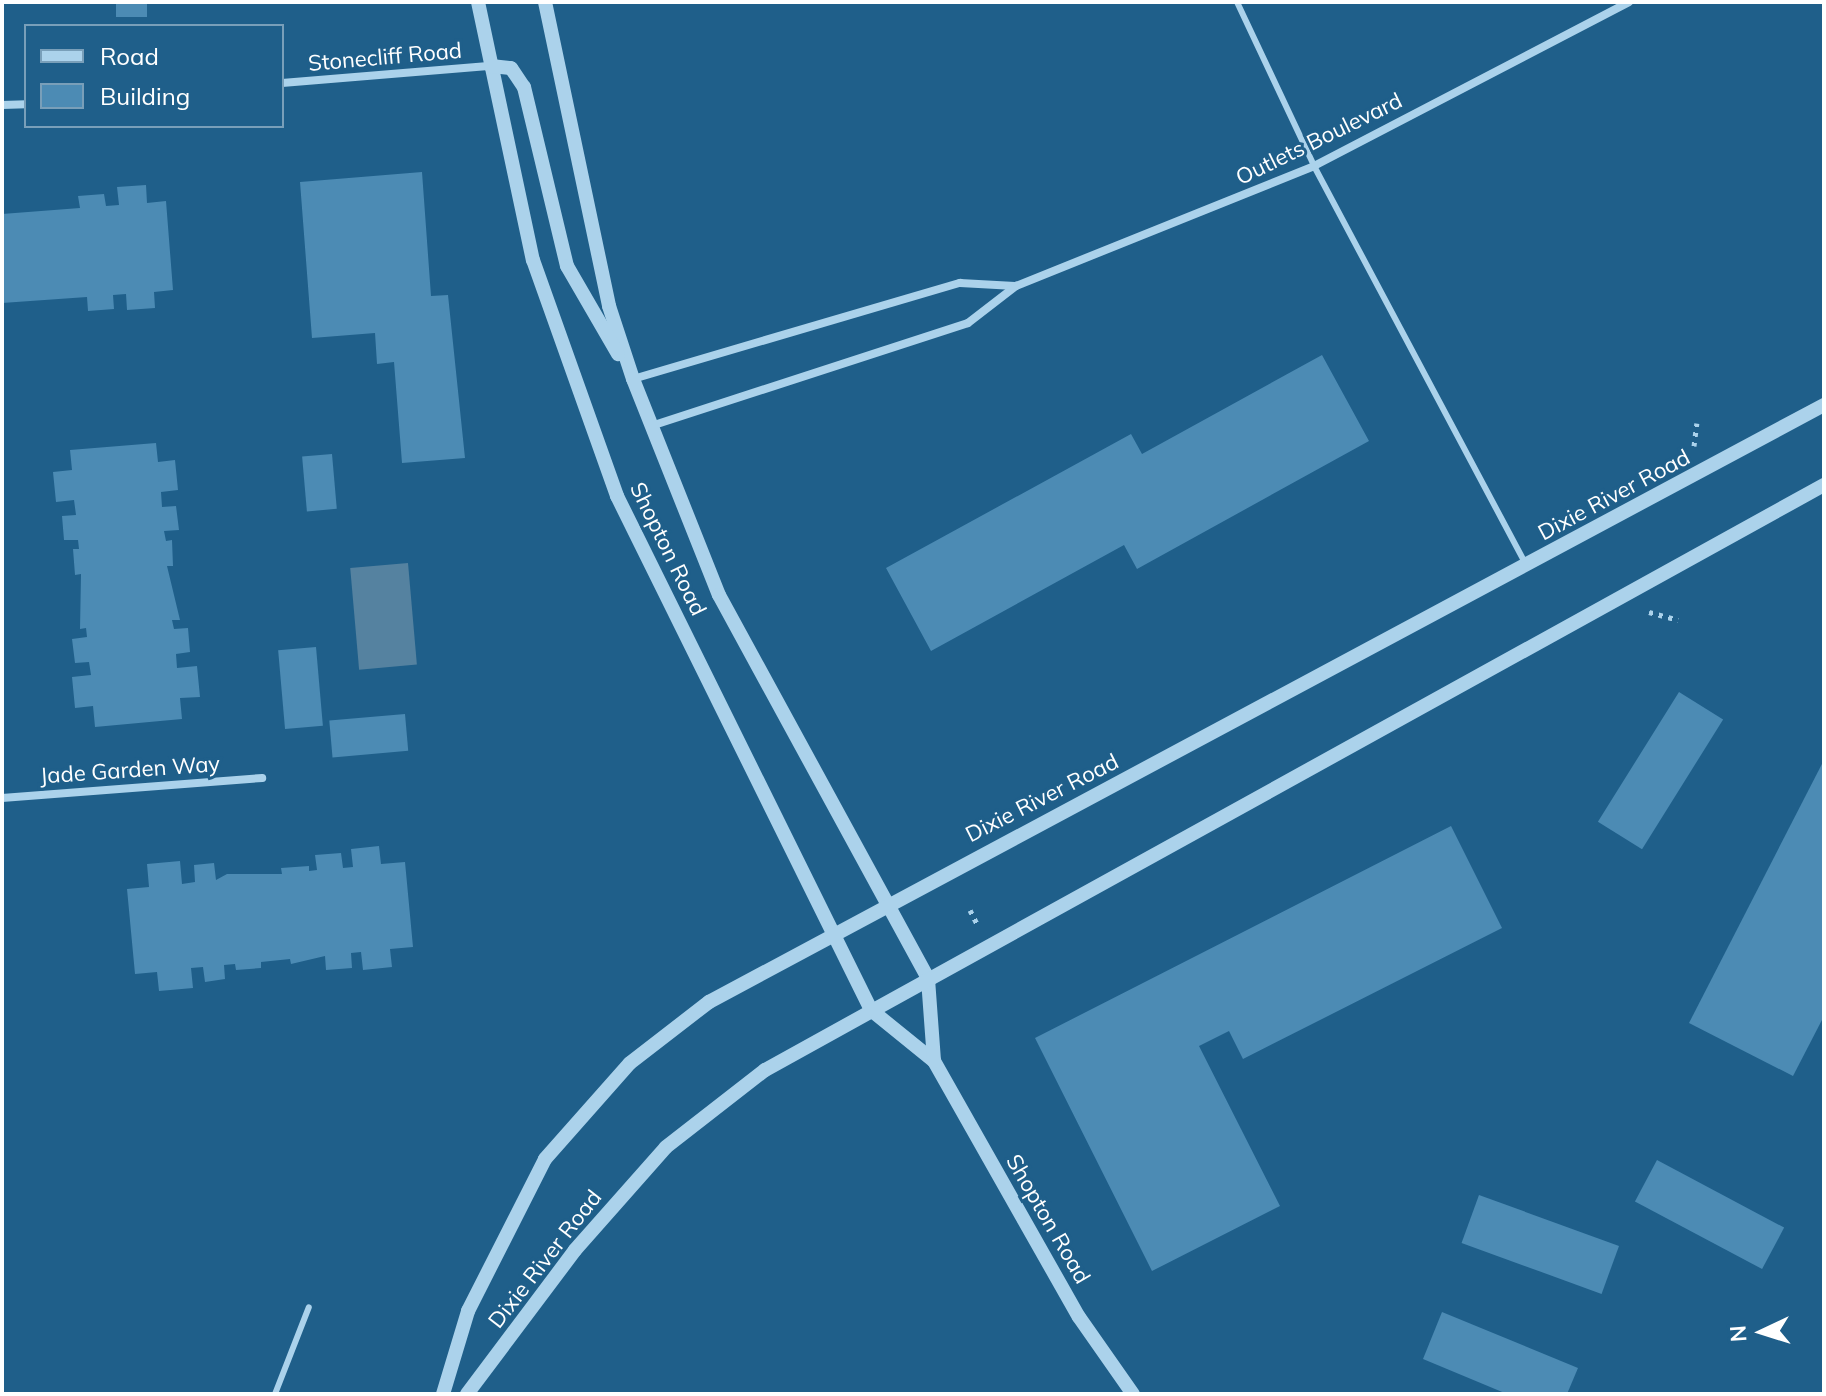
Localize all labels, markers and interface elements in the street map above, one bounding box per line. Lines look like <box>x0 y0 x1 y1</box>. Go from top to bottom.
legend <box>24 24 284 128</box>
street label: Stonecliff Road <box>307 37 463 77</box>
text: Road <box>100 41 159 71</box>
text: Building <box>100 81 190 111</box>
street label: Outlets Boulevard <box>1231 87 1407 191</box>
street label: Dixie River Road <box>1534 444 1694 546</box>
street label: Shopton Road <box>624 478 712 620</box>
street label: Dixie River Road <box>961 748 1123 848</box>
street label: Jade Garden Way <box>39 751 221 789</box>
street label: Shopton Road <box>1000 1150 1096 1288</box>
street label: Dixie River Road <box>483 1185 607 1333</box>
north arrow <box>1722 1292 1802 1372</box>
text: N <box>1724 1324 1753 1343</box>

